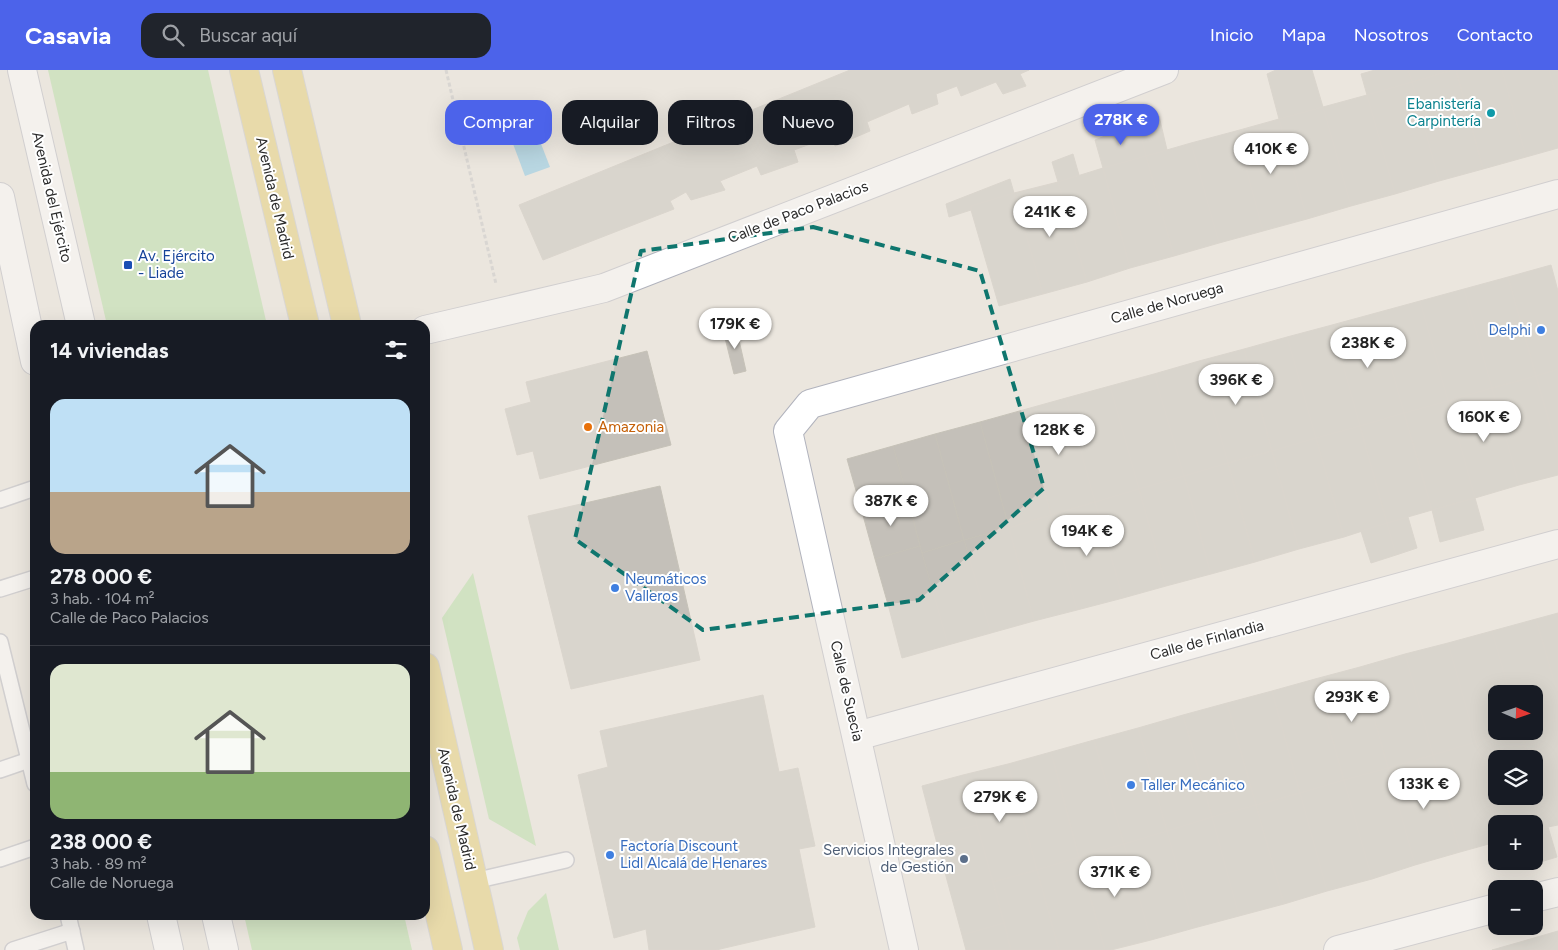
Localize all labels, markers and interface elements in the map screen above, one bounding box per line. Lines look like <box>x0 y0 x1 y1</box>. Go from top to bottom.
search box <box>141 13 491 58</box>
text: Casavia <box>25 21 111 50</box>
icon: search <box>159 21 187 49</box>
text: Buscar aquí <box>199 24 297 47</box>
text: Inicio <box>1210 24 1254 46</box>
text: Mapa <box>1282 24 1326 46</box>
text: Nosotros <box>1354 24 1429 46</box>
text: Contacto <box>1457 24 1533 46</box>
place label: Ebanistería Carpintería <box>1407 95 1481 130</box>
chip: Comprar <box>445 100 552 145</box>
chip: Alquilar <box>562 100 658 145</box>
chip: Filtros <box>668 100 753 145</box>
chip: Nuevo <box>763 100 853 145</box>
pin: 278K € <box>1080 104 1162 146</box>
marker: Ebanistería Carpintería <box>1485 107 1497 119</box>
text: 278K € <box>1094 110 1148 129</box>
street label: Avenida del Ejército <box>28 130 76 265</box>
pin: 410K € <box>1230 132 1312 175</box>
street label: Avenida de Madrid <box>252 135 298 261</box>
text: 410K € <box>1245 139 1297 158</box>
street label: Calle de Paco Palacios <box>725 177 871 247</box>
pin: 241K € <box>1009 196 1091 238</box>
text: 241K € <box>1024 202 1076 221</box>
place label: Av. Ejército - Liade <box>138 247 215 282</box>
marker: Av. Ejército - Liade <box>122 259 134 271</box>
street label: Calle de Noruega <box>1109 278 1225 328</box>
pin: 179K € <box>694 308 776 350</box>
text: 179K € <box>710 314 760 333</box>
place label: Delphi <box>1488 321 1531 339</box>
marker: Delphi <box>1535 324 1547 336</box>
pin: 238K € <box>1327 326 1409 369</box>
text: 238K € <box>1341 333 1395 352</box>
icon: filters <box>382 336 410 364</box>
text: 14 viviendas <box>50 338 169 363</box>
pin: 396K € <box>1195 364 1277 406</box>
text: 396K € <box>1209 370 1263 389</box>
pin: 160K € <box>1443 400 1525 443</box>
text: 160K € <box>1458 407 1510 426</box>
pin: 128K € <box>1018 414 1100 456</box>
place label: Amazonia <box>598 418 664 436</box>
text: 128K € <box>1033 420 1085 439</box>
marker: Amazonia <box>582 421 594 433</box>
icon: home <box>185 431 275 521</box>
pin: 387K € <box>850 484 932 527</box>
text: 387K € <box>864 491 918 510</box>
pin: 194K € <box>1046 514 1128 557</box>
text: 194K € <box>1061 521 1113 540</box>
text: 278 000 € <box>50 564 152 589</box>
place label: Neumáticos Valleros <box>625 570 707 605</box>
marker: Neumáticos Valleros <box>609 582 621 594</box>
text: 3 hab. · 104 m² <box>50 589 155 608</box>
text: Calle de Paco Palacios <box>50 608 209 627</box>
street label: Calle de Finlandia <box>1148 616 1266 664</box>
street label: Calle de Suecia <box>827 639 867 743</box>
pin: 293K € <box>1311 680 1393 723</box>
north arrow <box>1488 685 1542 740</box>
map controls <box>1488 685 1543 935</box>
text: 293K € <box>1325 687 1379 706</box>
icon: home <box>185 697 275 787</box>
street label: Avenida de Madrid <box>434 746 480 872</box>
button: layers <box>1488 750 1543 805</box>
pin: 133K € <box>1383 768 1465 810</box>
text: 133K € <box>1399 774 1449 793</box>
place label: Taller Mecánico <box>1141 776 1245 794</box>
marker: Taller Mecánico <box>1125 779 1137 791</box>
pin: 279K € <box>959 780 1041 823</box>
text: 279K € <box>973 787 1027 806</box>
button: + <box>1488 815 1543 870</box>
text: 238 000 € <box>50 829 152 854</box>
place label: Factoría Discount Lidl Alcalá de Henares <box>620 837 767 872</box>
place label: Servicios Integrales de Gestión <box>823 841 954 876</box>
marker: Factoría Discount Lidl Alcalá de Henares <box>604 849 616 861</box>
marker: Servicios Integrales de Gestión <box>958 853 970 865</box>
text: 3 hab. · 89 m² <box>50 854 147 873</box>
pin: 371K € <box>1074 856 1156 898</box>
text: 371K € <box>1090 862 1140 881</box>
text: Calle de Noruega <box>50 873 174 892</box>
button: − <box>1488 880 1543 935</box>

